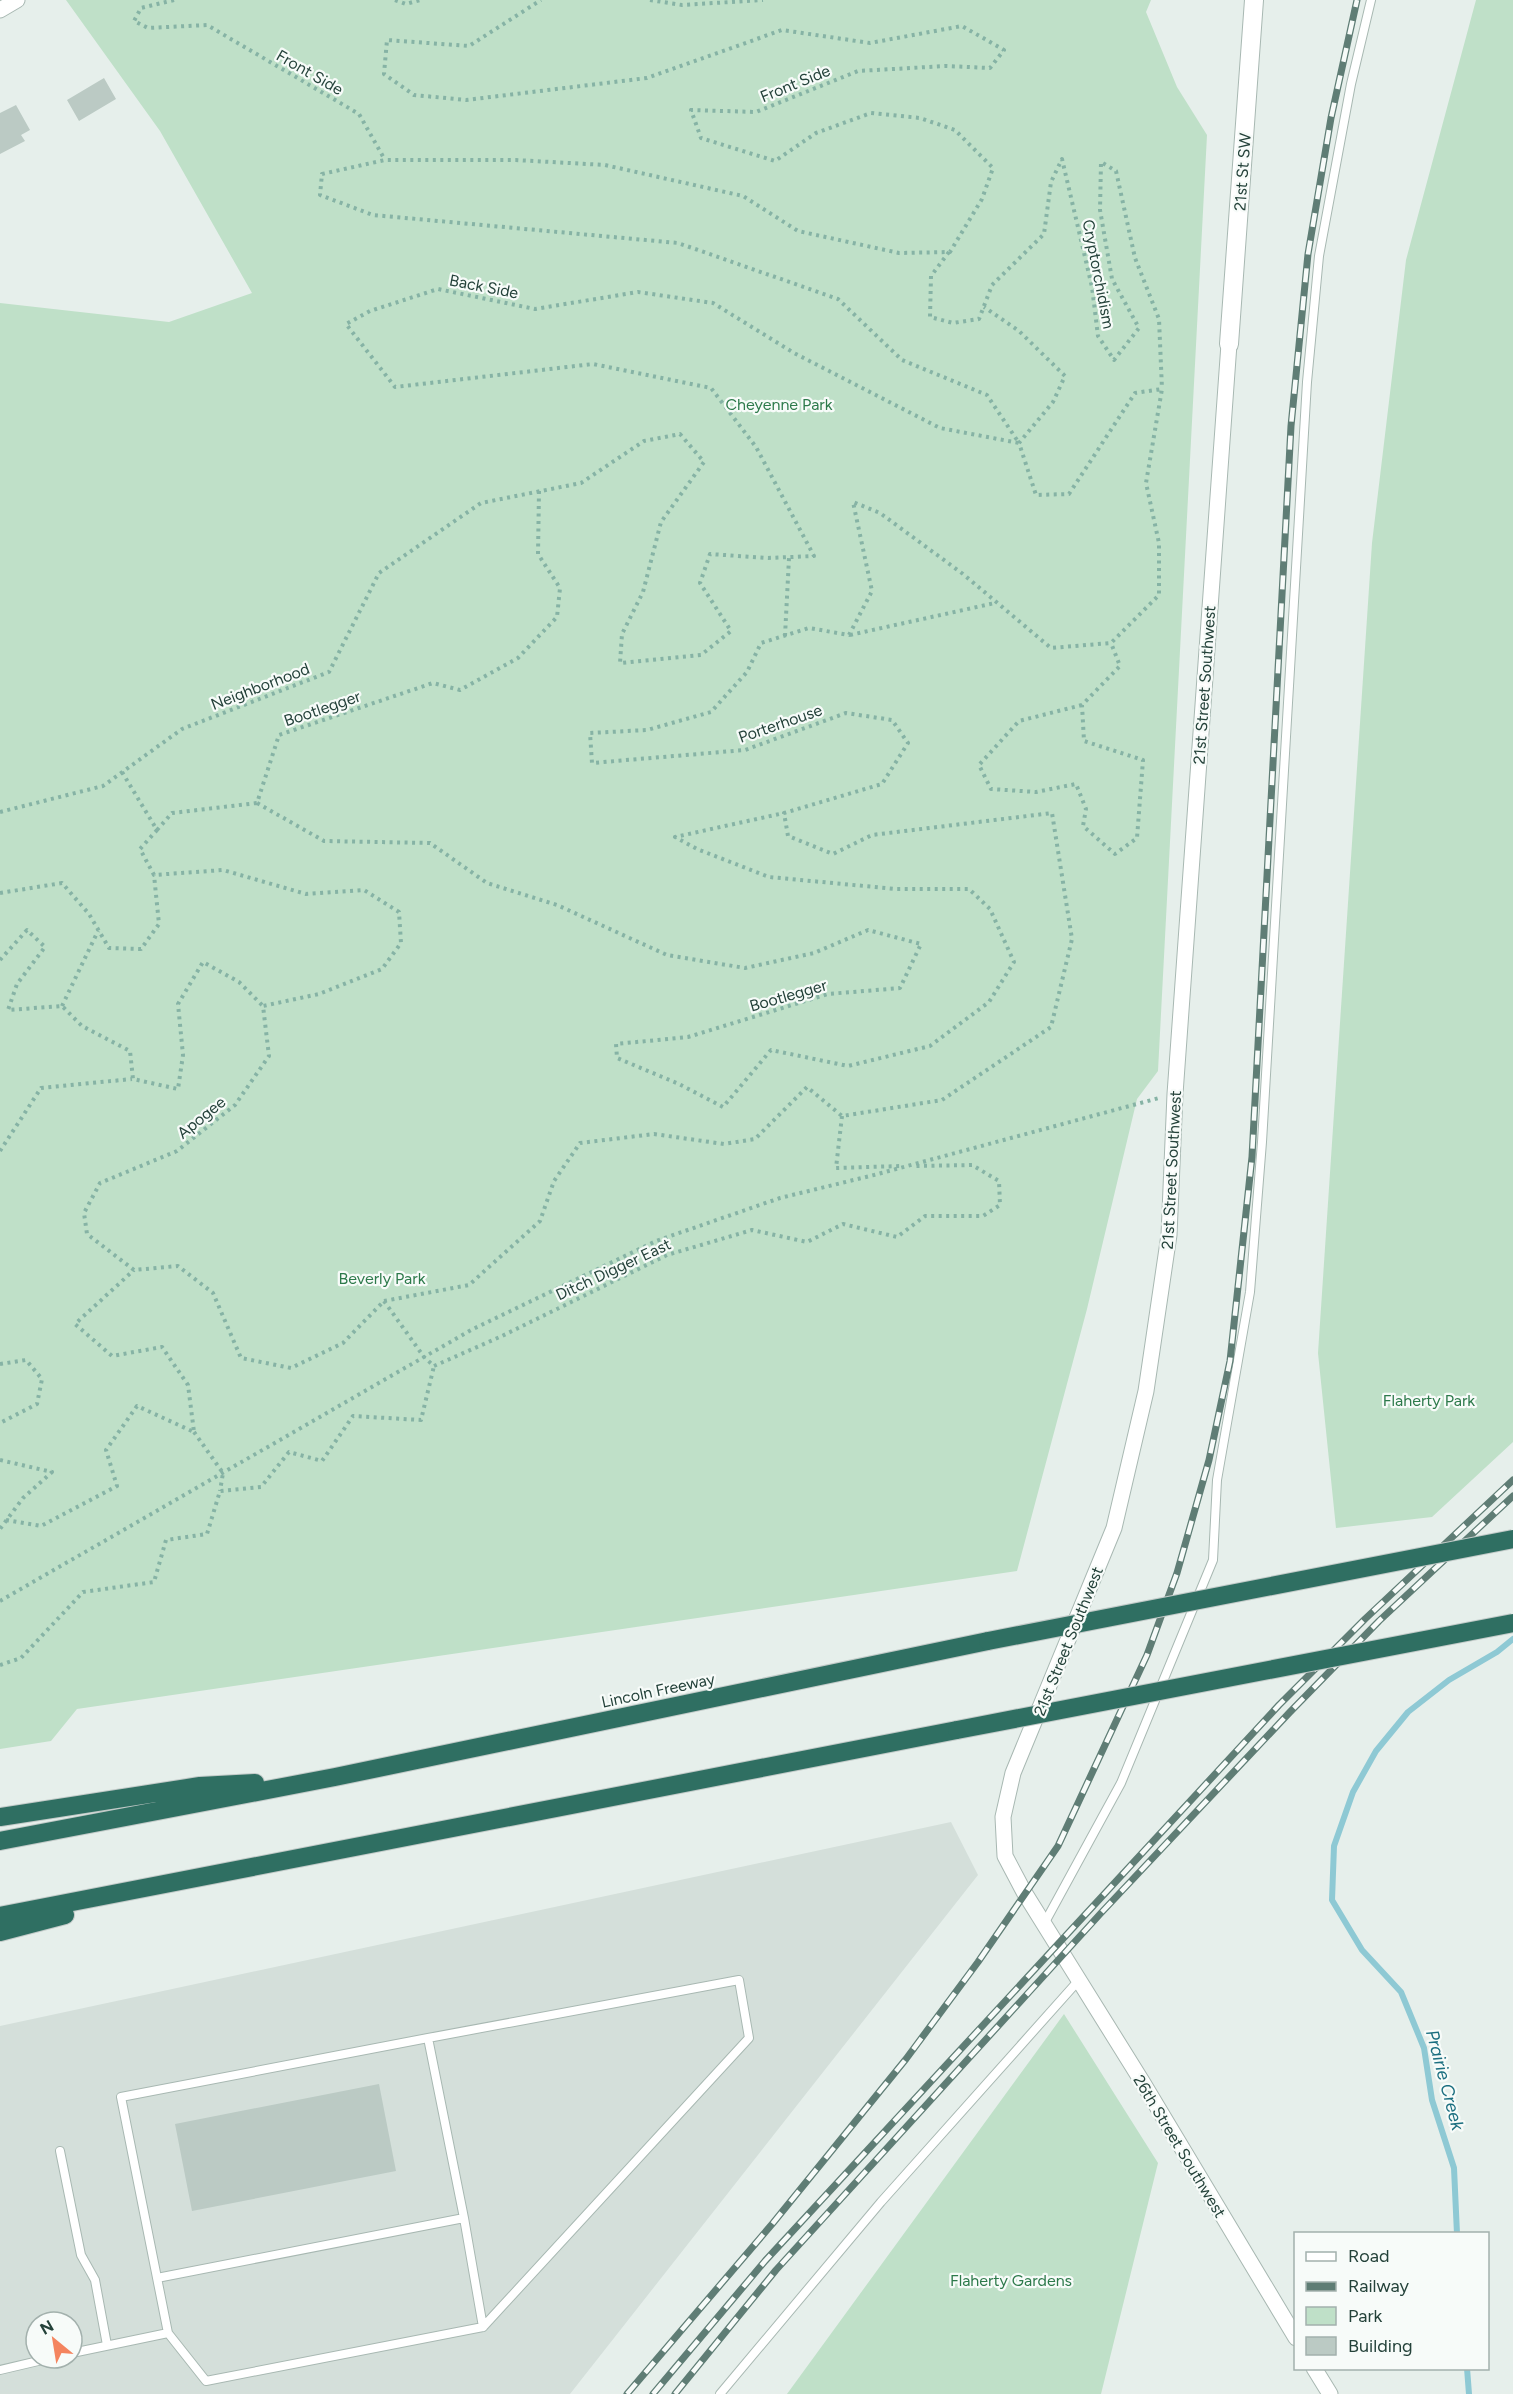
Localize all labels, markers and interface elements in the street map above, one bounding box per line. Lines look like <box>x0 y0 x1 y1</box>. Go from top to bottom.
street label: Front Side <box>273 46 347 99</box>
street label: Front Side <box>757 61 833 106</box>
street label: 21st St SW <box>1230 132 1255 212</box>
street label: Cryptorchidism <box>1079 218 1118 330</box>
street label: Back Side <box>448 270 520 303</box>
park label: Cheyenne Park <box>726 395 833 414</box>
street label: 21st Street Southwest <box>1189 605 1220 765</box>
street label: Neighborhood <box>208 659 312 714</box>
street label: Bootlegger <box>281 686 363 730</box>
street label: Porterhouse <box>736 700 825 747</box>
street label: Bootlegger <box>747 975 830 1016</box>
street label: 21st Street Southwest <box>1158 1090 1185 1250</box>
street label: Apogee <box>173 1092 229 1143</box>
street label: Ditch Digger East <box>553 1234 674 1304</box>
park label: Beverly Park <box>339 1269 426 1288</box>
park label: Flaherty Park <box>1383 1391 1475 1410</box>
street label: 21st Street Southwest <box>1030 1564 1107 1719</box>
street label: Lincoln Freeway <box>600 1669 717 1712</box>
water label: Prairie Creek <box>1421 2027 1469 2134</box>
street label: 26th Street Southwest <box>1129 2071 1230 2221</box>
legend <box>1294 2232 1489 2370</box>
text: Road <box>1348 2245 1389 2267</box>
park label: Flaherty Gardens <box>950 2271 1072 2290</box>
text: Railway <box>1348 2275 1410 2297</box>
text: Park <box>1348 2305 1383 2327</box>
north arrow <box>24 2310 84 2370</box>
text: N <box>37 2316 57 2339</box>
text: Building <box>1348 2335 1413 2357</box>

